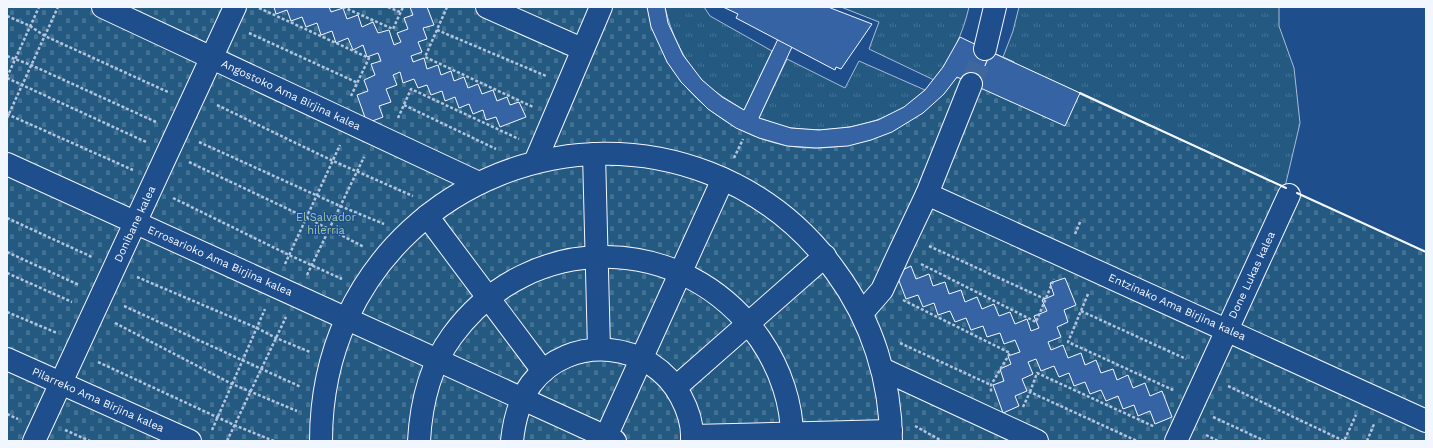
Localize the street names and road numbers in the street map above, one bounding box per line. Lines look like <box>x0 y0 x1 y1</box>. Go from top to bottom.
street label: Angostoko Ama Birjina kalea <box>219 57 363 133</box>
street label: Donibane kalea <box>112 184 158 264</box>
street label: Errosarioko Ama Birjina kalea <box>146 223 294 299</box>
street label: Done Lukas kalea <box>1226 229 1278 321</box>
street label: Entzinako Ama Birjina kalea <box>1106 271 1248 343</box>
street label: Pilarreko Ama Birjina kalea <box>30 365 166 435</box>

